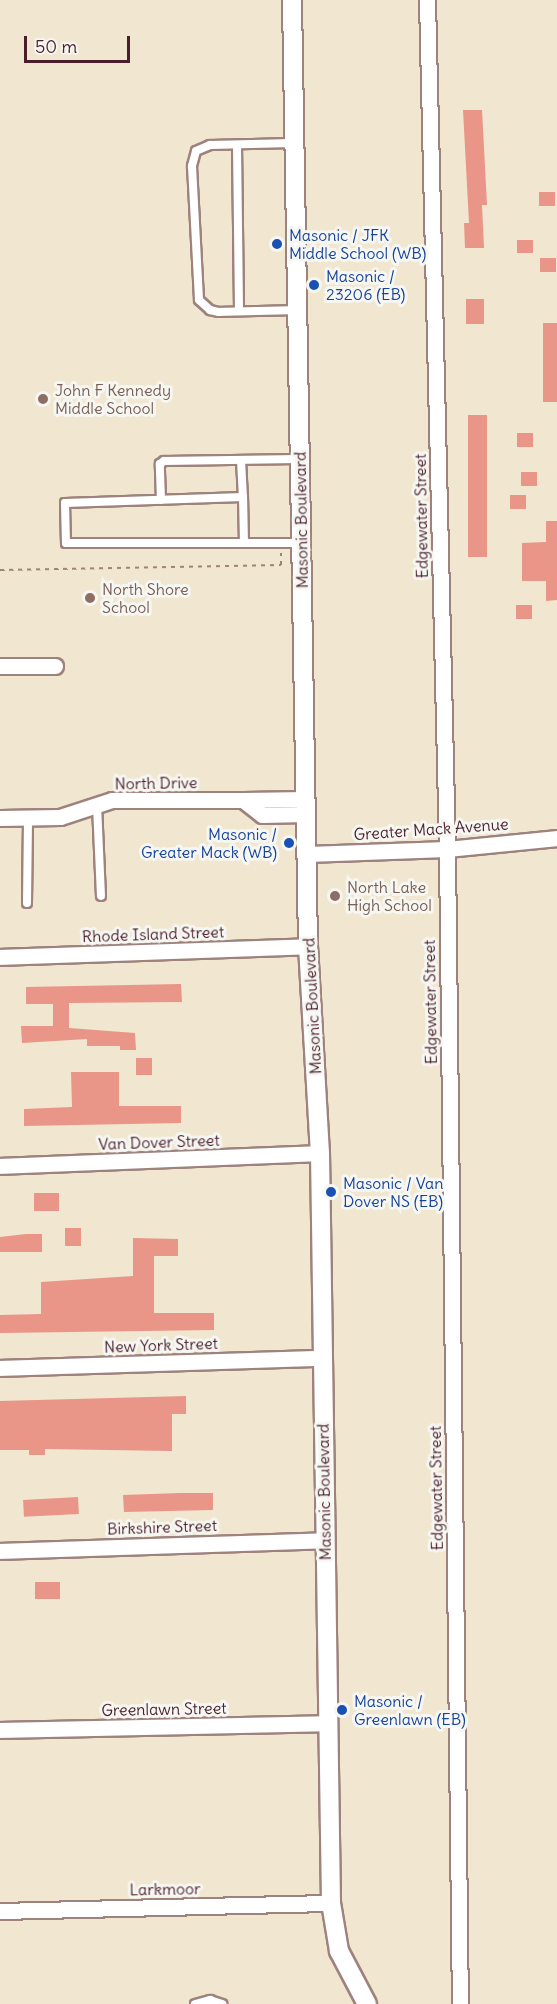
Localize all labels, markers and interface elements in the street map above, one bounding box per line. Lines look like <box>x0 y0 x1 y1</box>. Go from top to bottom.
scale bar <box>27 24 134 62</box>
text: 50 m <box>35 35 77 58</box>
place label: Masonic / JFK Middle School (WB) <box>289 225 426 263</box>
marker: Masonic / JFK Middle School (WB) <box>270 237 284 251</box>
place label: Masonic / 23206 (EB) <box>326 266 405 304</box>
marker: Masonic / 23206 (EB) <box>307 278 321 292</box>
place label: John F Kennedy Middle School <box>55 380 171 418</box>
marker: John F Kennedy Middle School <box>36 392 50 406</box>
street label: Masonic Boulevard <box>290 452 312 588</box>
street label: Edgewater Street <box>410 453 432 579</box>
place label: North Shore School <box>102 579 189 617</box>
marker: North Shore School <box>83 591 97 605</box>
street label: North Drive <box>114 773 198 793</box>
street label: Greater Mack Avenue <box>353 814 509 844</box>
place label: Masonic / Greater Mack (WB) <box>141 824 277 862</box>
marker: Masonic / Greater Mack (WB) <box>282 836 296 850</box>
place label: North Lake High School <box>347 877 432 915</box>
marker: North Lake High School <box>328 889 342 903</box>
street label: Rhode Island Street <box>82 922 224 946</box>
street label: Masonic Boulevard <box>299 937 325 1075</box>
street label: Edgewater Street <box>419 939 441 1065</box>
street label: Van Dover Street <box>98 1130 220 1154</box>
place label: Masonic / Van Dover NS (EB) <box>343 1173 443 1211</box>
marker: Masonic / Van Dover NS (EB) <box>324 1185 338 1199</box>
street label: New York Street <box>104 1333 218 1357</box>
street label: Masonic Boulevard <box>313 1424 335 1560</box>
street label: Edgewater Street <box>425 1425 447 1551</box>
street label: Birkshire Street <box>107 1515 217 1539</box>
place label: Masonic / Greenlawn (EB) <box>354 1691 466 1729</box>
street label: Greenlawn Street <box>101 1698 227 1720</box>
marker: Masonic / Greenlawn (EB) <box>335 1703 349 1717</box>
street label: Larkmoor <box>129 1879 201 1899</box>

